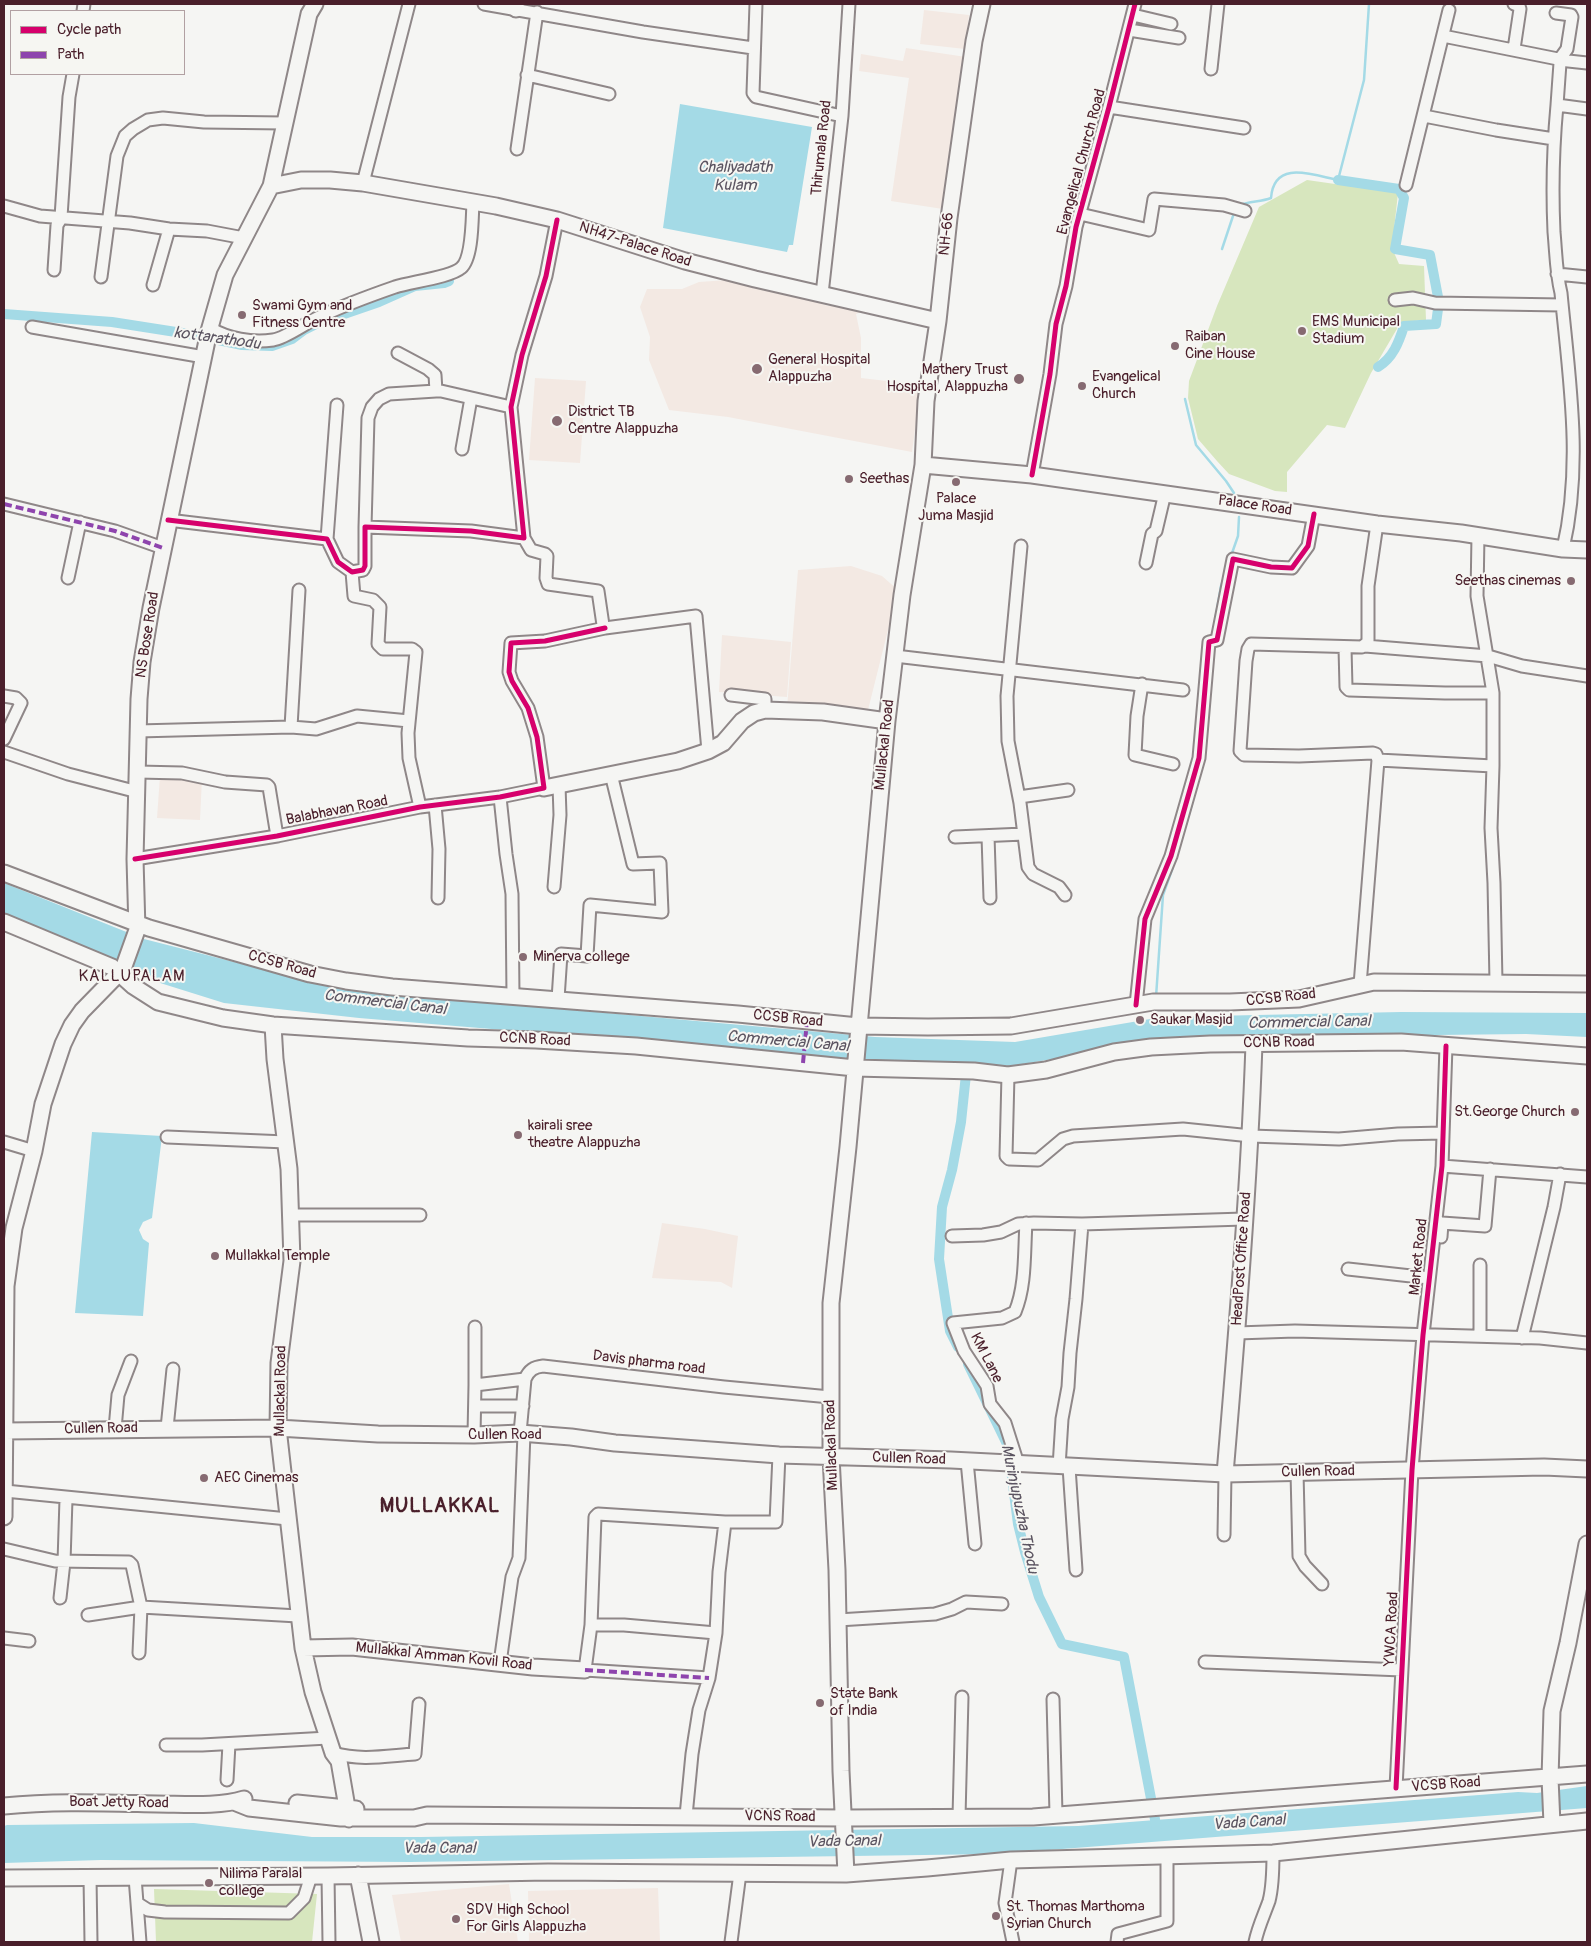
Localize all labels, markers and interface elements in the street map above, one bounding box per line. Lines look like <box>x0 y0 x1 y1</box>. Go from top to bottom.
legend <box>10 10 185 75</box>
text: Cycle path <box>57 20 121 39</box>
text: Path <box>57 45 84 64</box>
street label: Evangelical Church Road <box>1054 87 1110 237</box>
street label: Thirumala Road <box>808 99 836 197</box>
water label: Chaliyadath Kulam <box>698 158 772 196</box>
street label: NH-66 <box>936 211 958 257</box>
street label: NH47-Palace Road <box>577 218 693 272</box>
place label: Swami Gym and Fitness Centre <box>252 297 352 332</box>
marker: Swami Gym and Fitness Centre <box>236 309 248 321</box>
place label: EMS Municipal Stadium <box>1312 313 1400 348</box>
water label: kottarathodu <box>173 323 261 355</box>
marker: EMS Municipal Stadium <box>1296 325 1308 337</box>
place label: Raiban Cine House <box>1185 328 1255 363</box>
marker: Raiban Cine House <box>1169 340 1181 352</box>
place label: General Hospital Alappuzha <box>768 351 871 386</box>
place label: Mathery Trust Hospital, Alappuzha <box>887 361 1008 396</box>
marker: General Hospital Alappuzha <box>750 362 764 376</box>
place label: Evangelical Church <box>1092 368 1161 403</box>
marker: Mathery Trust Hospital, Alappuzha <box>1012 372 1026 386</box>
marker: Evangelical Church <box>1076 380 1088 392</box>
place label: District TB Centre Alappuzha <box>568 403 678 438</box>
marker: District TB Centre Alappuzha <box>550 414 564 428</box>
place label: Seethas <box>859 470 909 488</box>
marker: Seethas <box>843 473 855 485</box>
marker: Palace Juma Masjid <box>950 476 962 488</box>
place label: Palace Juma Masjid <box>918 490 994 525</box>
street label: Palace Road <box>1217 492 1293 520</box>
place label: Seethas cinemas <box>1455 572 1561 590</box>
marker: Seethas cinemas <box>1565 575 1577 587</box>
street label: NS Bose Road <box>132 591 164 679</box>
street label: Mullackal Road <box>871 699 899 791</box>
street label: Balabhavan Road <box>284 792 390 830</box>
street label: CCSB Road <box>246 947 318 983</box>
place label: Minerva college <box>533 948 630 966</box>
marker: Minerva college <box>517 951 529 963</box>
district label: KALLUPALAM <box>77 967 187 987</box>
street label: CCSB Road <box>1245 985 1317 1011</box>
water label: Commercial Canal <box>323 986 447 1020</box>
street label: CCSB Road <box>752 1006 824 1032</box>
place label: Saukar Masjid <box>1150 1011 1233 1029</box>
water label: Commercial Canal <box>1247 1012 1371 1034</box>
marker: Saukar Masjid <box>1134 1014 1146 1026</box>
water label: Commercial Canal <box>726 1027 850 1057</box>
street label: CCNB Road <box>499 1029 571 1051</box>
street label: CCNB Road <box>1243 1033 1315 1053</box>
place label: St.George Church <box>1454 1103 1565 1121</box>
marker: St.George Church <box>1569 1106 1581 1118</box>
place label: kairali sree theatre Alappuzha <box>528 1117 641 1152</box>
marker: kairali sree theatre Alappuzha <box>512 1129 524 1141</box>
street label: HeadPost Office Road <box>1228 1191 1256 1327</box>
street label: Market Road <box>1406 1218 1432 1296</box>
place label: Mullakkal Temple <box>225 1247 330 1265</box>
marker: Mullakkal Temple <box>209 1250 221 1262</box>
street label: KM Lane <box>966 1330 1006 1386</box>
street label: Mullackal Road <box>271 1345 291 1437</box>
street label: Davis pharma road <box>592 1347 706 1379</box>
street label: Mullackal Road <box>821 1399 843 1491</box>
street label: Cullen Road <box>64 1419 138 1439</box>
street label: Cullen Road <box>468 1426 542 1444</box>
water label: Murinjupuzha Thodu <box>996 1443 1042 1575</box>
street label: Cullen Road <box>872 1449 946 1469</box>
street label: Cullen Road <box>1281 1462 1355 1482</box>
place label: AEC Cinemas <box>214 1469 299 1487</box>
marker: AEC Cinemas <box>198 1472 210 1484</box>
district label: MULLAKKAL <box>379 1495 501 1519</box>
street label: YWCA Road <box>1381 1591 1403 1667</box>
street label: Mullakkal Amman Kovil Road <box>355 1639 533 1675</box>
place label: State Bank of India <box>830 1685 898 1720</box>
marker: State Bank of India <box>814 1697 826 1709</box>
street label: VCSB Road <box>1411 1774 1481 1796</box>
street label: Boat Jetty Road <box>69 1793 169 1813</box>
street label: VCNS Road <box>744 1807 816 1827</box>
water label: Vada Canal <box>1212 1811 1286 1835</box>
water label: Vada Canal <box>807 1832 881 1852</box>
water label: Vada Canal <box>403 1839 475 1859</box>
place label: Nilima Paralal college <box>219 1865 302 1900</box>
marker: Nilima Paralal college <box>203 1877 215 1889</box>
place label: St. Thomas Marthoma Syrian Church <box>1006 1898 1145 1933</box>
place label: SDV High School For Girls Alappuzha <box>466 1901 586 1936</box>
marker: St. Thomas Marthoma Syrian Church <box>990 1910 1002 1922</box>
marker: SDV High School For Girls Alappuzha <box>450 1913 462 1925</box>

